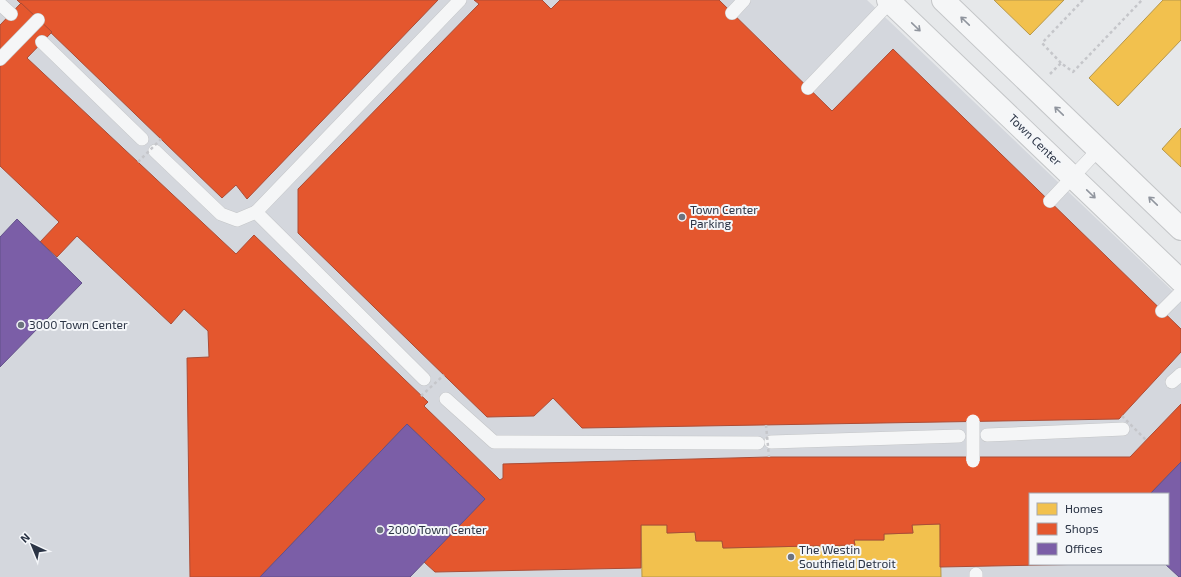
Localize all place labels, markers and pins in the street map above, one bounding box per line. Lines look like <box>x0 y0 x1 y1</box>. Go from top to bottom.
place label: Town Center Parking <box>690 202 758 230</box>
marker: Town Center Parking <box>677 212 687 222</box>
place label: 3000 Town Center <box>29 317 128 331</box>
marker: 3000 Town Center <box>16 320 26 330</box>
place label: 2000 Town Center <box>388 522 487 536</box>
marker: 2000 Town Center <box>375 525 385 535</box>
place label: The Westin Southfield Detroit <box>799 542 896 570</box>
marker: The Westin Southfield Detroit <box>786 552 796 562</box>

